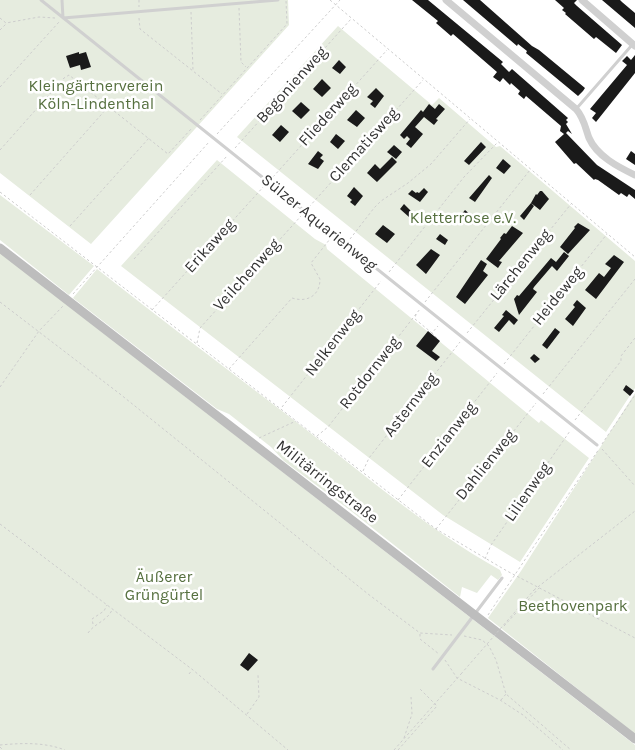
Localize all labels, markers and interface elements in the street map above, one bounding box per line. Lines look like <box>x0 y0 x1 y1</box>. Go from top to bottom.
street label: Begonienweg <box>252 43 332 127</box>
park label: Kleingärtnerverein Köln-Lindenthal <box>29 76 163 114</box>
street label: Fliederweg <box>295 80 361 150</box>
street label: Clematisweg <box>325 104 403 186</box>
street label: Sülzer Aquarienweg <box>257 170 381 276</box>
park label: Kletterrose e.V. <box>410 208 516 228</box>
street label: Erikaweg <box>181 215 239 277</box>
street label: Lärchenweg <box>486 225 556 305</box>
street label: Veilchenweg <box>210 235 284 315</box>
street label: Heideweg <box>528 263 588 329</box>
street label: Nelkenweg <box>301 306 365 380</box>
street label: Rotdornweg <box>336 333 404 413</box>
street label: Asternweg <box>380 369 442 441</box>
street label: Enzianweg <box>417 398 481 472</box>
street label: Dahlienweg <box>452 426 520 504</box>
street label: Militärringstraße <box>272 436 382 528</box>
street label: Lilienweg <box>501 459 555 525</box>
park label: Äußerer Grüngürtel <box>125 567 203 605</box>
park label: Beethovenpark <box>518 596 628 616</box>

